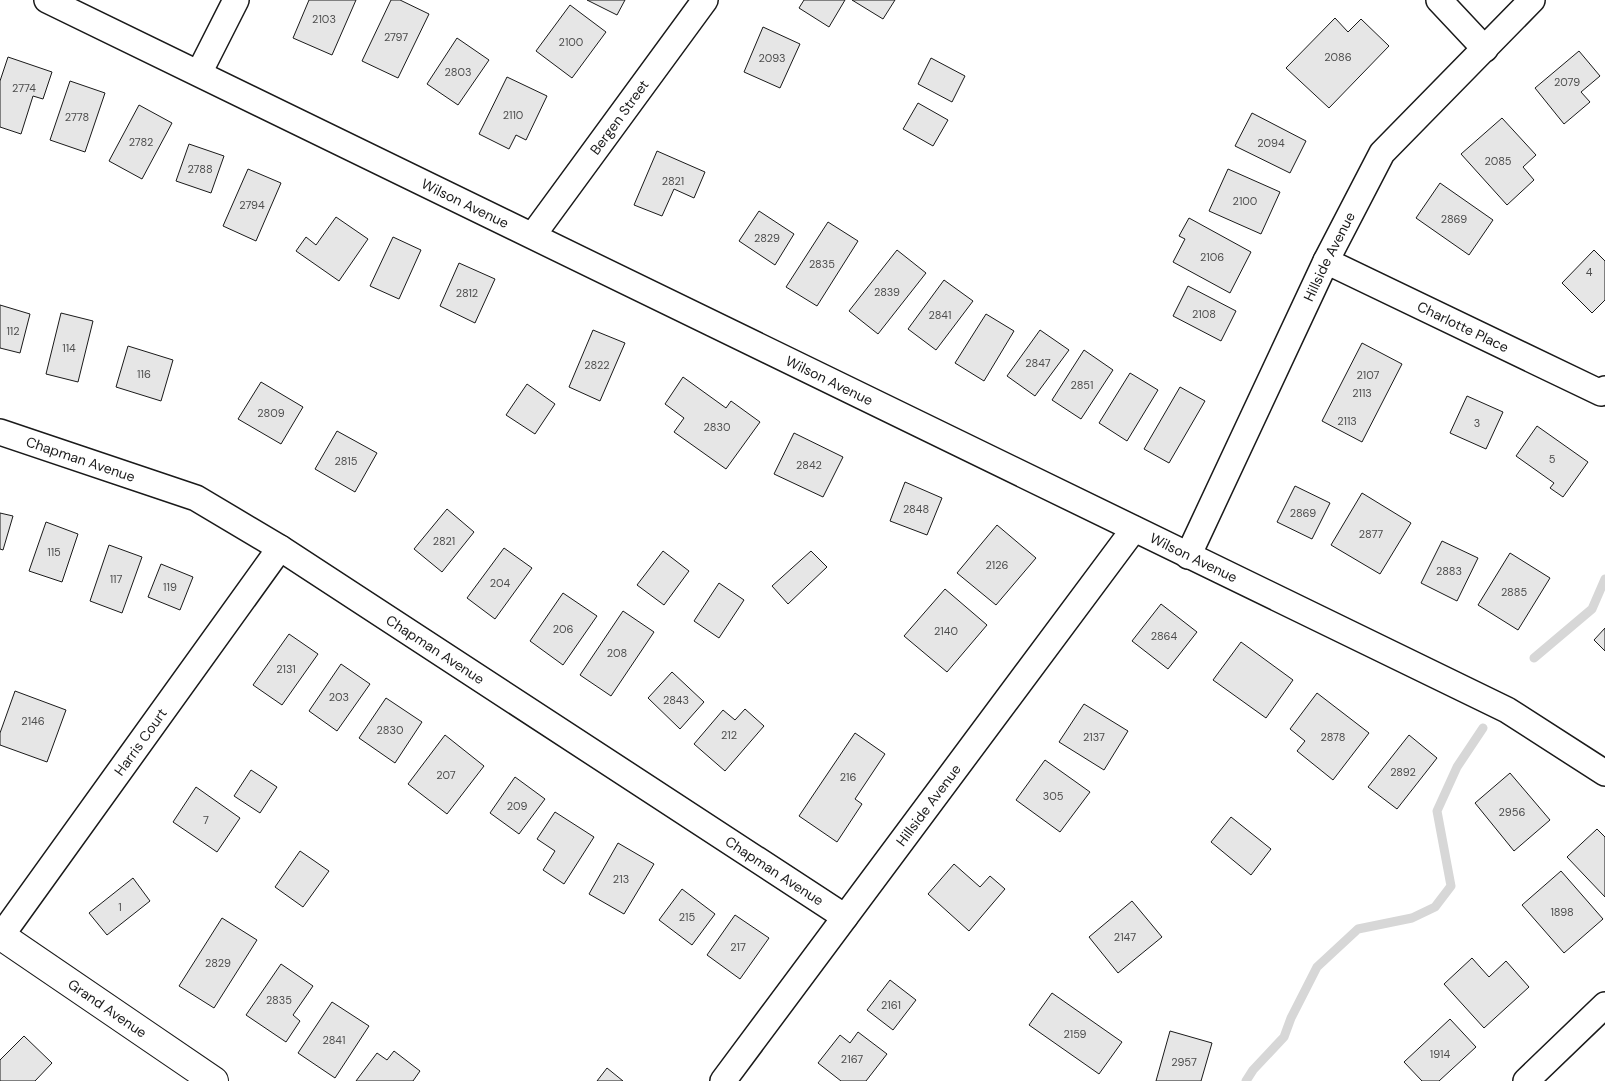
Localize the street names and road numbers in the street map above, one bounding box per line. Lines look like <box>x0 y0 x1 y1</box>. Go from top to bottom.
street label: Bergen Street <box>586 76 653 158</box>
street label: Wilson Avenue <box>419 175 512 232</box>
street label: Hillside Avenue <box>1299 209 1359 304</box>
street label: Charlotte Place <box>1414 297 1512 356</box>
street label: Wilson Avenue <box>783 352 876 409</box>
street label: Chapman Avenue <box>24 432 137 486</box>
street label: Wilson Avenue <box>1147 529 1240 586</box>
street label: Chapman Avenue <box>383 611 488 688</box>
street label: Harris Court <box>110 705 171 779</box>
street label: Hillside Avenue <box>892 761 965 850</box>
street label: Chapman Avenue <box>722 832 827 910</box>
street label: Grand Avenue <box>64 975 150 1042</box>

